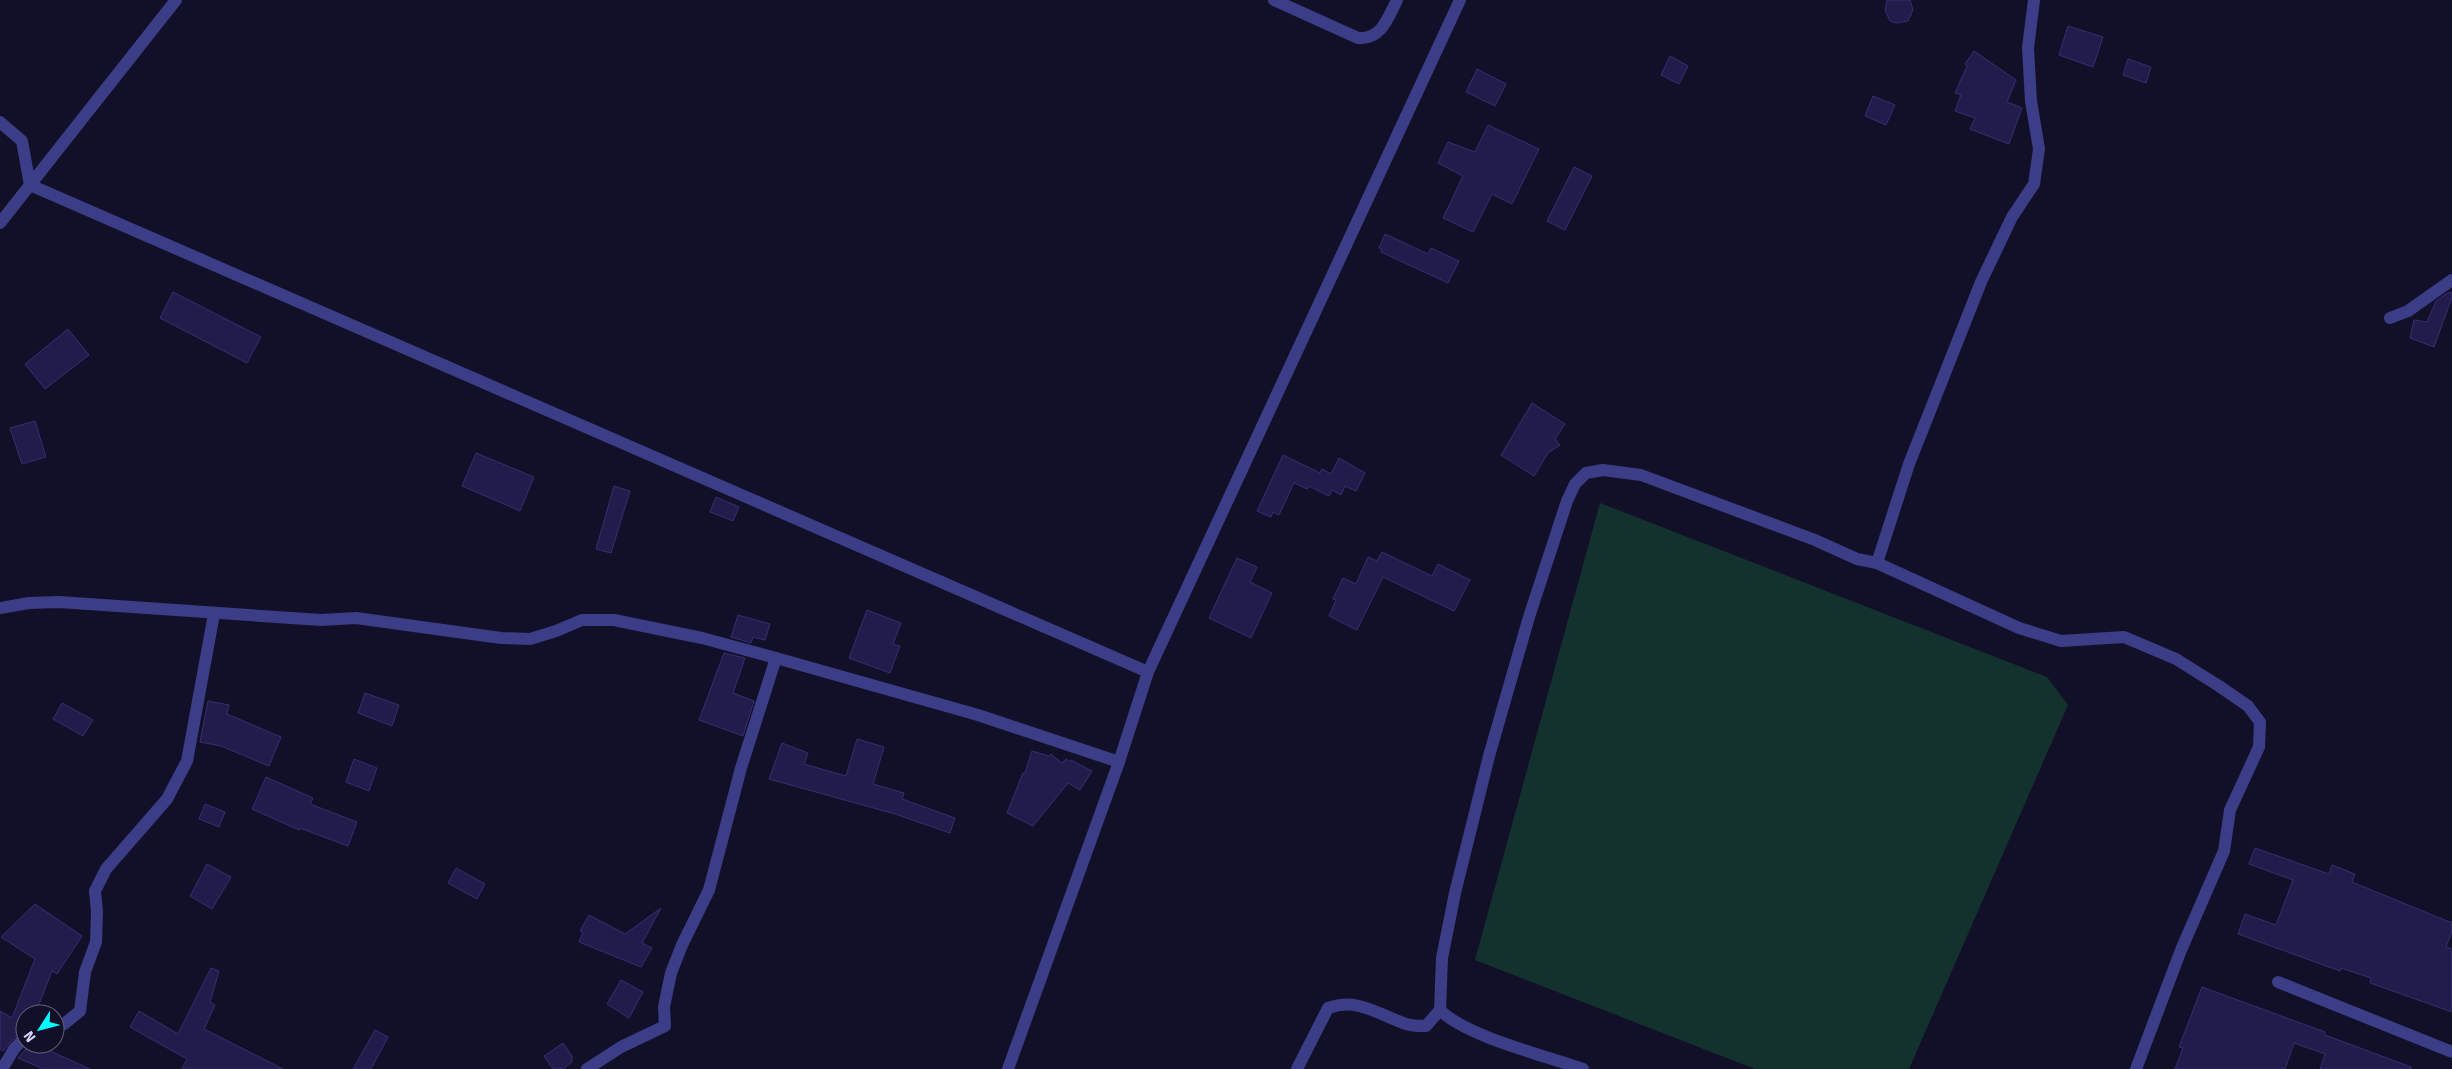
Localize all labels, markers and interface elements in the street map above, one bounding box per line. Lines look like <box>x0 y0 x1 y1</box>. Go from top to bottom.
north arrow <box>15 1004 65 1054</box>
text: N <box>20 1028 39 1045</box>

